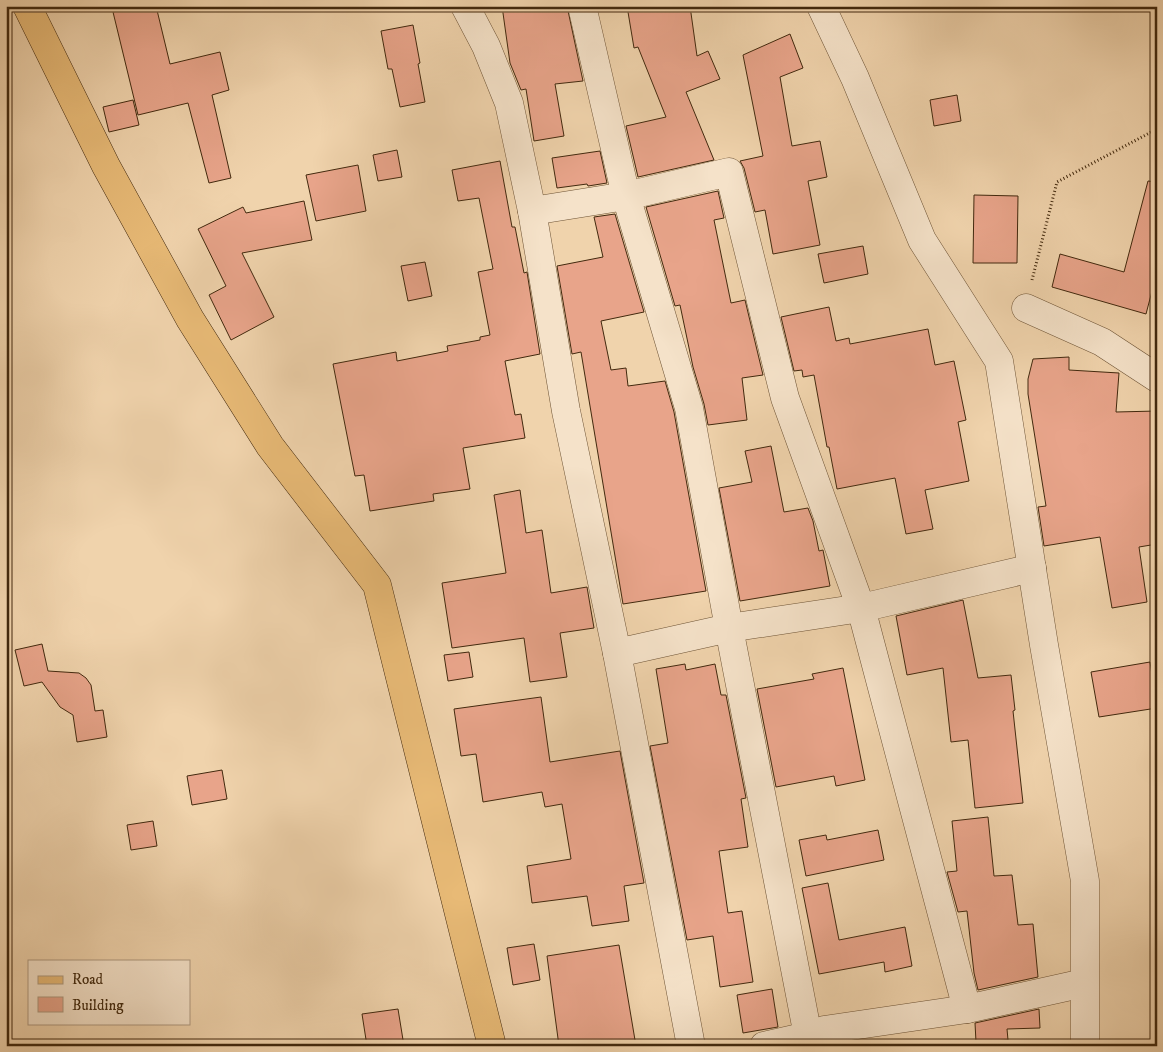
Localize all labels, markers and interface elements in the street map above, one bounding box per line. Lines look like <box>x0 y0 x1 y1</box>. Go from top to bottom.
legend <box>28 960 190 1024</box>
text: Road <box>72 970 104 989</box>
text: Building <box>72 996 124 1015</box>

